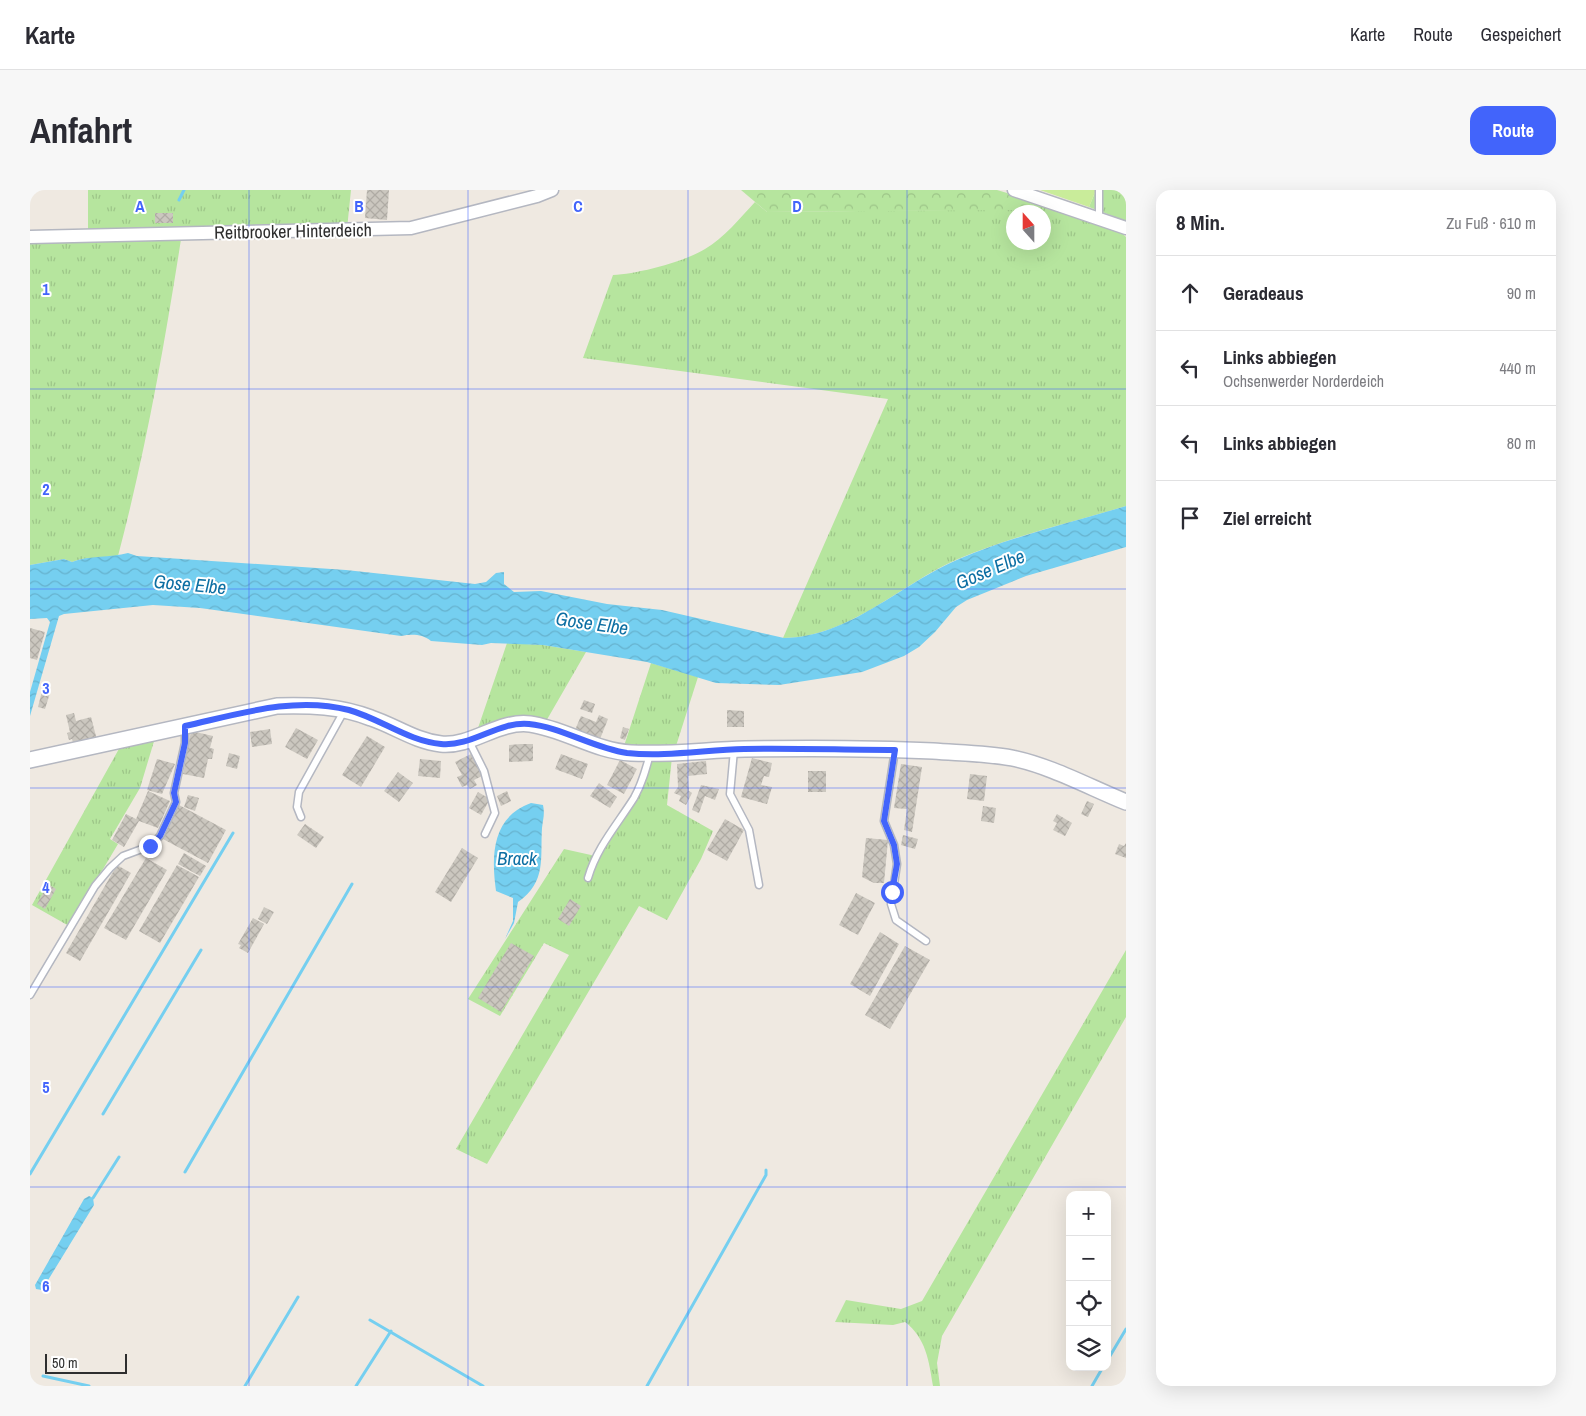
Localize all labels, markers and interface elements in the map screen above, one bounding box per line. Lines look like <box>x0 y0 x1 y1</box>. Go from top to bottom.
text: Karte <box>25 19 75 51</box>
text: Karte <box>1350 22 1385 47</box>
text: Route <box>1413 22 1453 47</box>
text: Gespeichert <box>1481 22 1561 47</box>
button: Route <box>1470 106 1556 155</box>
text: Anfahrt <box>30 107 132 154</box>
text: A <box>135 195 145 217</box>
text: B <box>354 195 364 217</box>
text: C <box>573 195 583 217</box>
text: D <box>792 195 802 217</box>
north arrow <box>1006 205 1051 250</box>
text: 8 Min. <box>1176 208 1225 237</box>
text: Zu Fuß · 610 m <box>1446 212 1536 234</box>
street label: Reitbrooker Hinterdeich <box>214 217 372 245</box>
text: 1 <box>42 278 50 300</box>
icon: ahead <box>1176 279 1204 307</box>
text: Geradeaus <box>1223 280 1304 306</box>
text: 90 m <box>1507 282 1536 304</box>
text: Links abbiegen <box>1223 344 1336 370</box>
icon: left <box>1176 354 1204 382</box>
text: 440 m <box>1500 357 1536 379</box>
text: Ochsenwerder Norderdeich <box>1223 370 1384 392</box>
icon: left <box>1176 429 1204 457</box>
text: Links abbiegen <box>1223 430 1336 456</box>
text: 80 m <box>1507 432 1536 454</box>
text: 2 <box>42 478 50 500</box>
icon: arrive <box>1176 504 1204 532</box>
text: Ziel erreicht <box>1223 505 1311 531</box>
water label: Gose Elbe <box>951 543 1029 595</box>
water label: Gose Elbe <box>153 568 227 600</box>
water label: Gose Elbe <box>554 605 630 641</box>
text: 3 <box>42 677 50 699</box>
route end <box>139 835 162 858</box>
water label: Brack <box>497 845 538 871</box>
text: 4 <box>42 876 50 898</box>
route start <box>881 881 904 904</box>
text: 5 <box>42 1076 50 1098</box>
map controls <box>1066 1191 1111 1371</box>
button: + <box>1066 1191 1111 1236</box>
button: − <box>1066 1236 1111 1281</box>
text: 6 <box>42 1275 50 1297</box>
button: locate <box>1066 1281 1111 1326</box>
button: layers <box>1066 1326 1111 1371</box>
scale bar <box>45 1351 128 1374</box>
text: 50 m <box>52 1354 78 1372</box>

